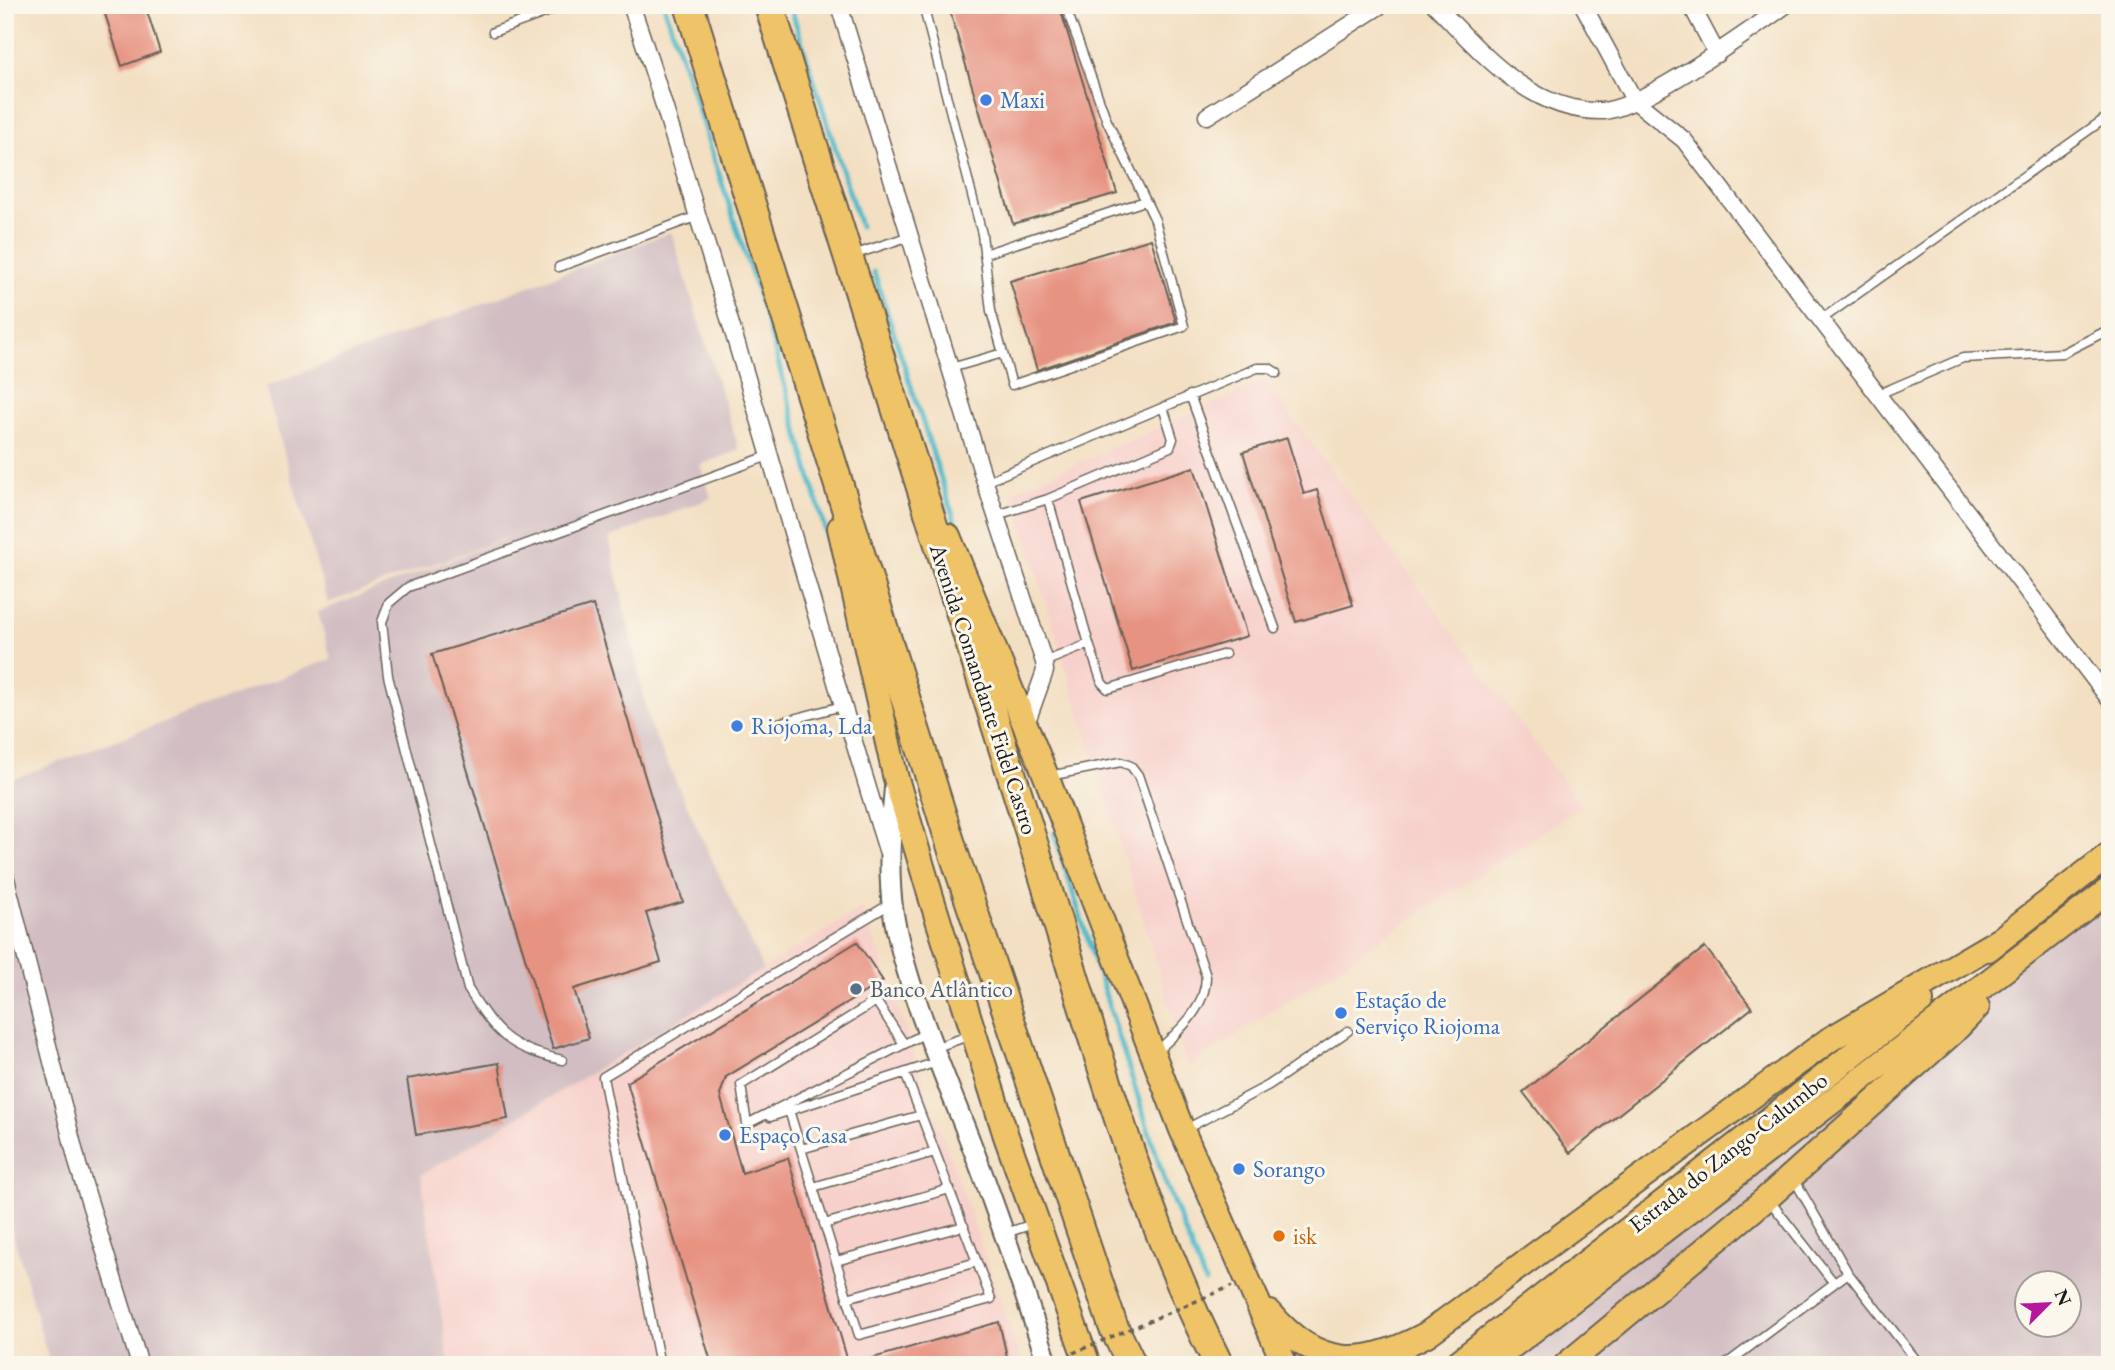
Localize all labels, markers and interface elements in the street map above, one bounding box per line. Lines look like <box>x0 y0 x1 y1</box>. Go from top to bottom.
place label: Maxi <box>1000 85 1045 115</box>
marker: Maxi <box>978 92 994 108</box>
street label: Avenida Comandante Fidel Castro <box>922 539 1045 838</box>
place label: Riojoma, Lda <box>751 711 873 741</box>
marker: Riojoma, Lda <box>729 718 745 734</box>
place label: Banco Atlântico <box>870 974 1013 1004</box>
marker: Banco Atlântico <box>848 981 864 997</box>
place label: Estação de Serviço Riojoma <box>1355 985 1501 1041</box>
marker: Estação de Serviço Riojoma <box>1333 1005 1349 1021</box>
street label: Estrada do Zango-Calumbo <box>1622 1065 1834 1239</box>
place label: Espaço Casa <box>739 1120 848 1150</box>
marker: Espaço Casa <box>717 1127 733 1143</box>
place label: Sorango <box>1253 1154 1325 1184</box>
marker: Sorango <box>1231 1161 1247 1177</box>
place label: isk <box>1293 1221 1318 1251</box>
marker: isk <box>1271 1228 1287 1244</box>
north arrow <box>2014 1268 2084 1338</box>
text: N <box>2049 1285 2078 1310</box>

